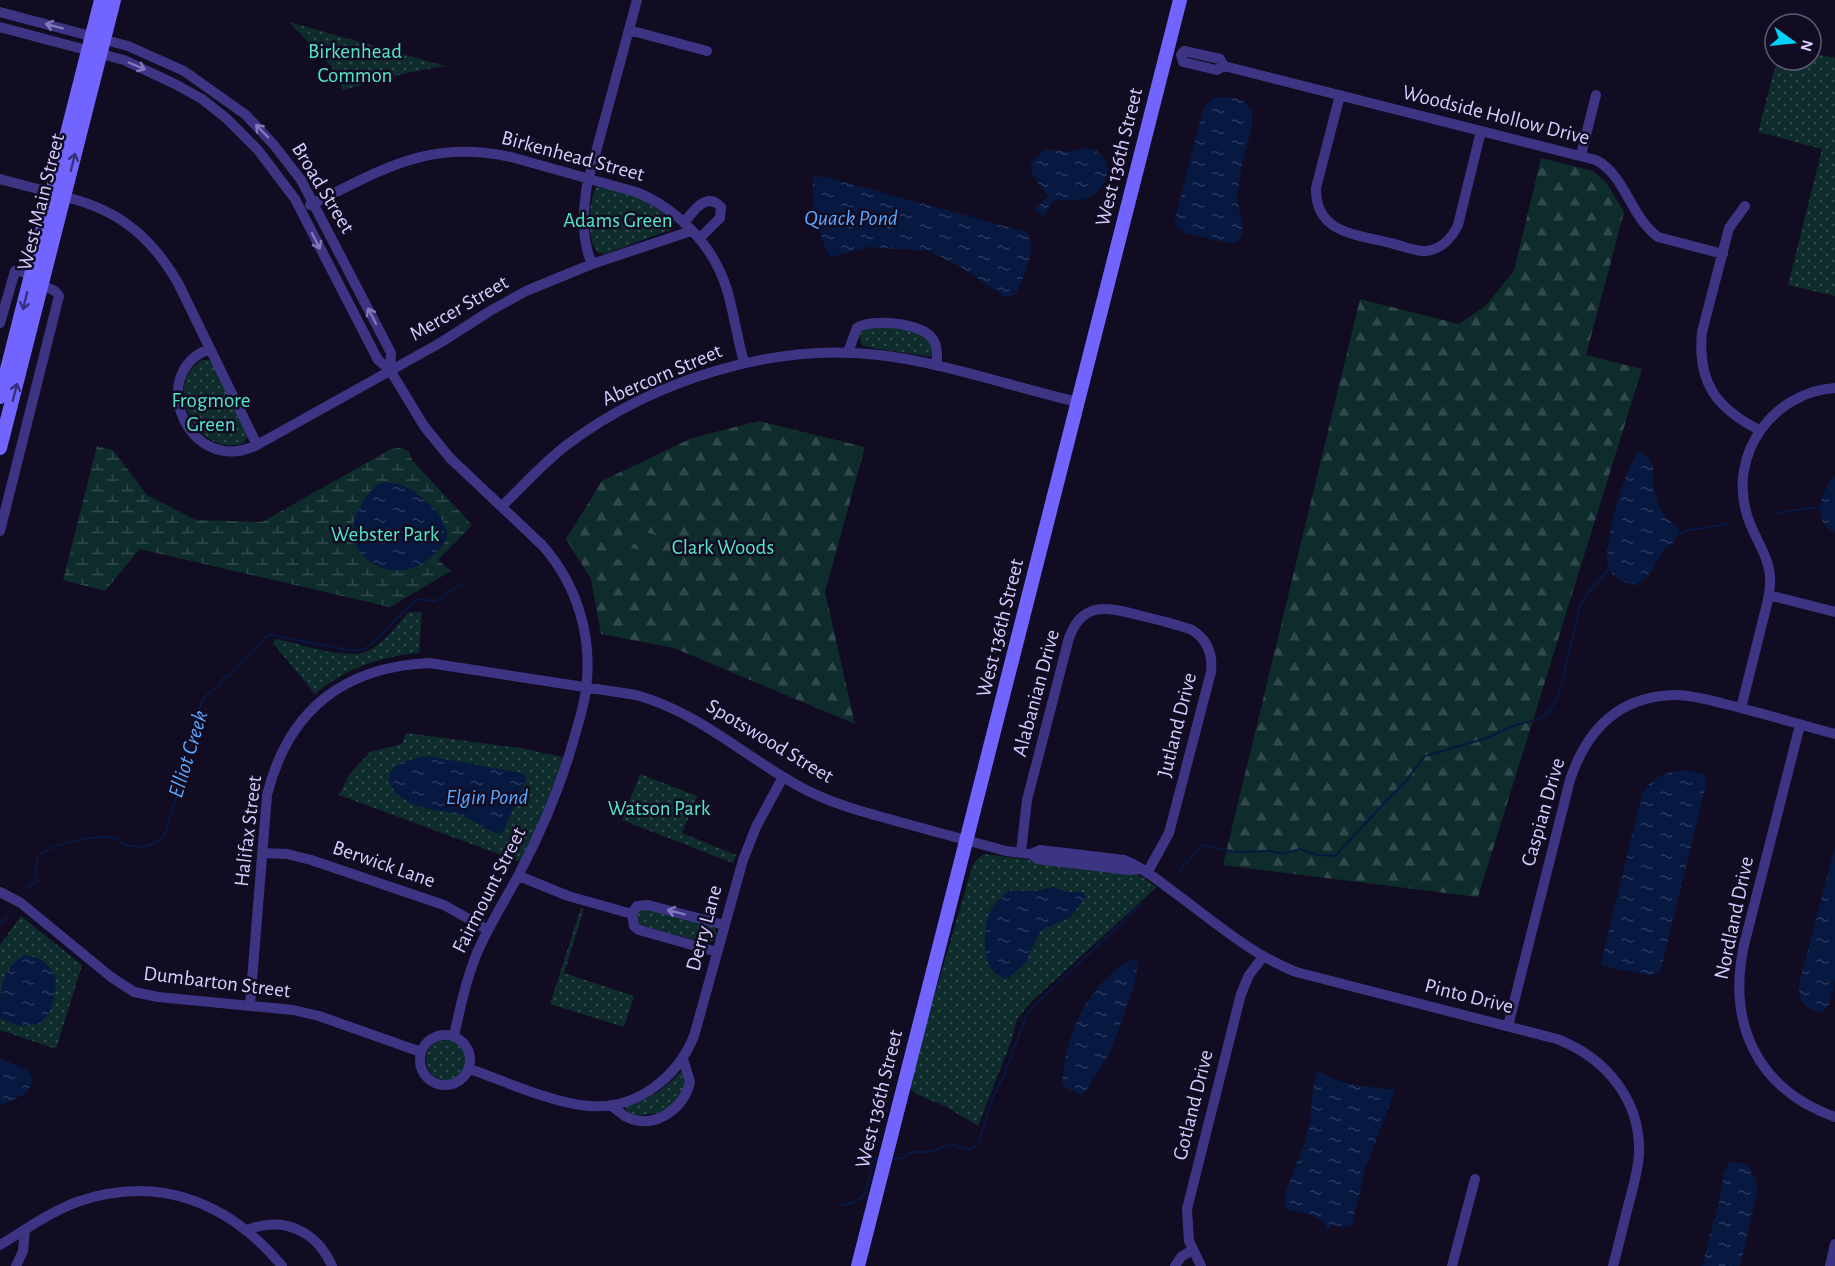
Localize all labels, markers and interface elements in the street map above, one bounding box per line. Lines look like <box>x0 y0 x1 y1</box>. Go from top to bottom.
north arrow <box>1763 12 1823 72</box>
one-way arrow <box>45 20 64 31</box>
text: N <box>1797 38 1816 53</box>
park label: Birkenhead Common <box>308 41 402 86</box>
one-way arrow <box>127 61 145 72</box>
street label: Woodside Hollow Drive <box>1400 82 1592 148</box>
street label: West 136th Street <box>1092 85 1146 228</box>
one-way arrow <box>255 124 269 139</box>
street label: Birkenhead Street <box>499 127 647 185</box>
street label: West Main Street <box>14 131 68 273</box>
street label: Broad Street <box>288 139 358 237</box>
one-way arrow <box>68 153 80 172</box>
water label: Quack Pond <box>804 207 898 229</box>
park label: Adams Green <box>563 210 673 231</box>
one-way arrow <box>311 232 323 250</box>
street label: Mercer Street <box>406 271 512 345</box>
one-way arrow <box>18 291 30 310</box>
one-way arrow <box>365 308 377 326</box>
street label: Abercorn Street <box>599 340 725 410</box>
one-way arrow <box>9 382 21 401</box>
park label: Frogmore Green <box>172 390 250 435</box>
park label: Webster Park <box>331 524 440 545</box>
park label: Clark Woods <box>672 537 774 558</box>
street label: West 136th Street <box>973 556 1027 699</box>
street label: Alabanian Drive <box>1009 627 1063 759</box>
street label: Jutland Drive <box>1154 670 1200 780</box>
street label: Spotswood Street <box>703 695 837 787</box>
water label: Elliot Creek <box>164 708 212 800</box>
street label: Caspian Drive <box>1518 755 1568 869</box>
street label: Halifax Street <box>231 774 265 888</box>
water label: Elgin Pond <box>446 786 529 808</box>
park label: Watson Park <box>608 798 711 819</box>
street label: Fairmount Street <box>448 823 530 956</box>
street label: Berwick Lane <box>330 837 438 891</box>
street label: Nordland Drive <box>1711 855 1757 981</box>
street label: Derry Lane <box>682 883 726 973</box>
one-way arrow <box>667 906 686 917</box>
street label: Dumbarton Street <box>142 963 292 1001</box>
street label: Pinto Drive <box>1422 975 1516 1017</box>
street label: West 136th Street <box>852 1027 906 1170</box>
street label: Gotland Drive <box>1169 1048 1217 1162</box>

